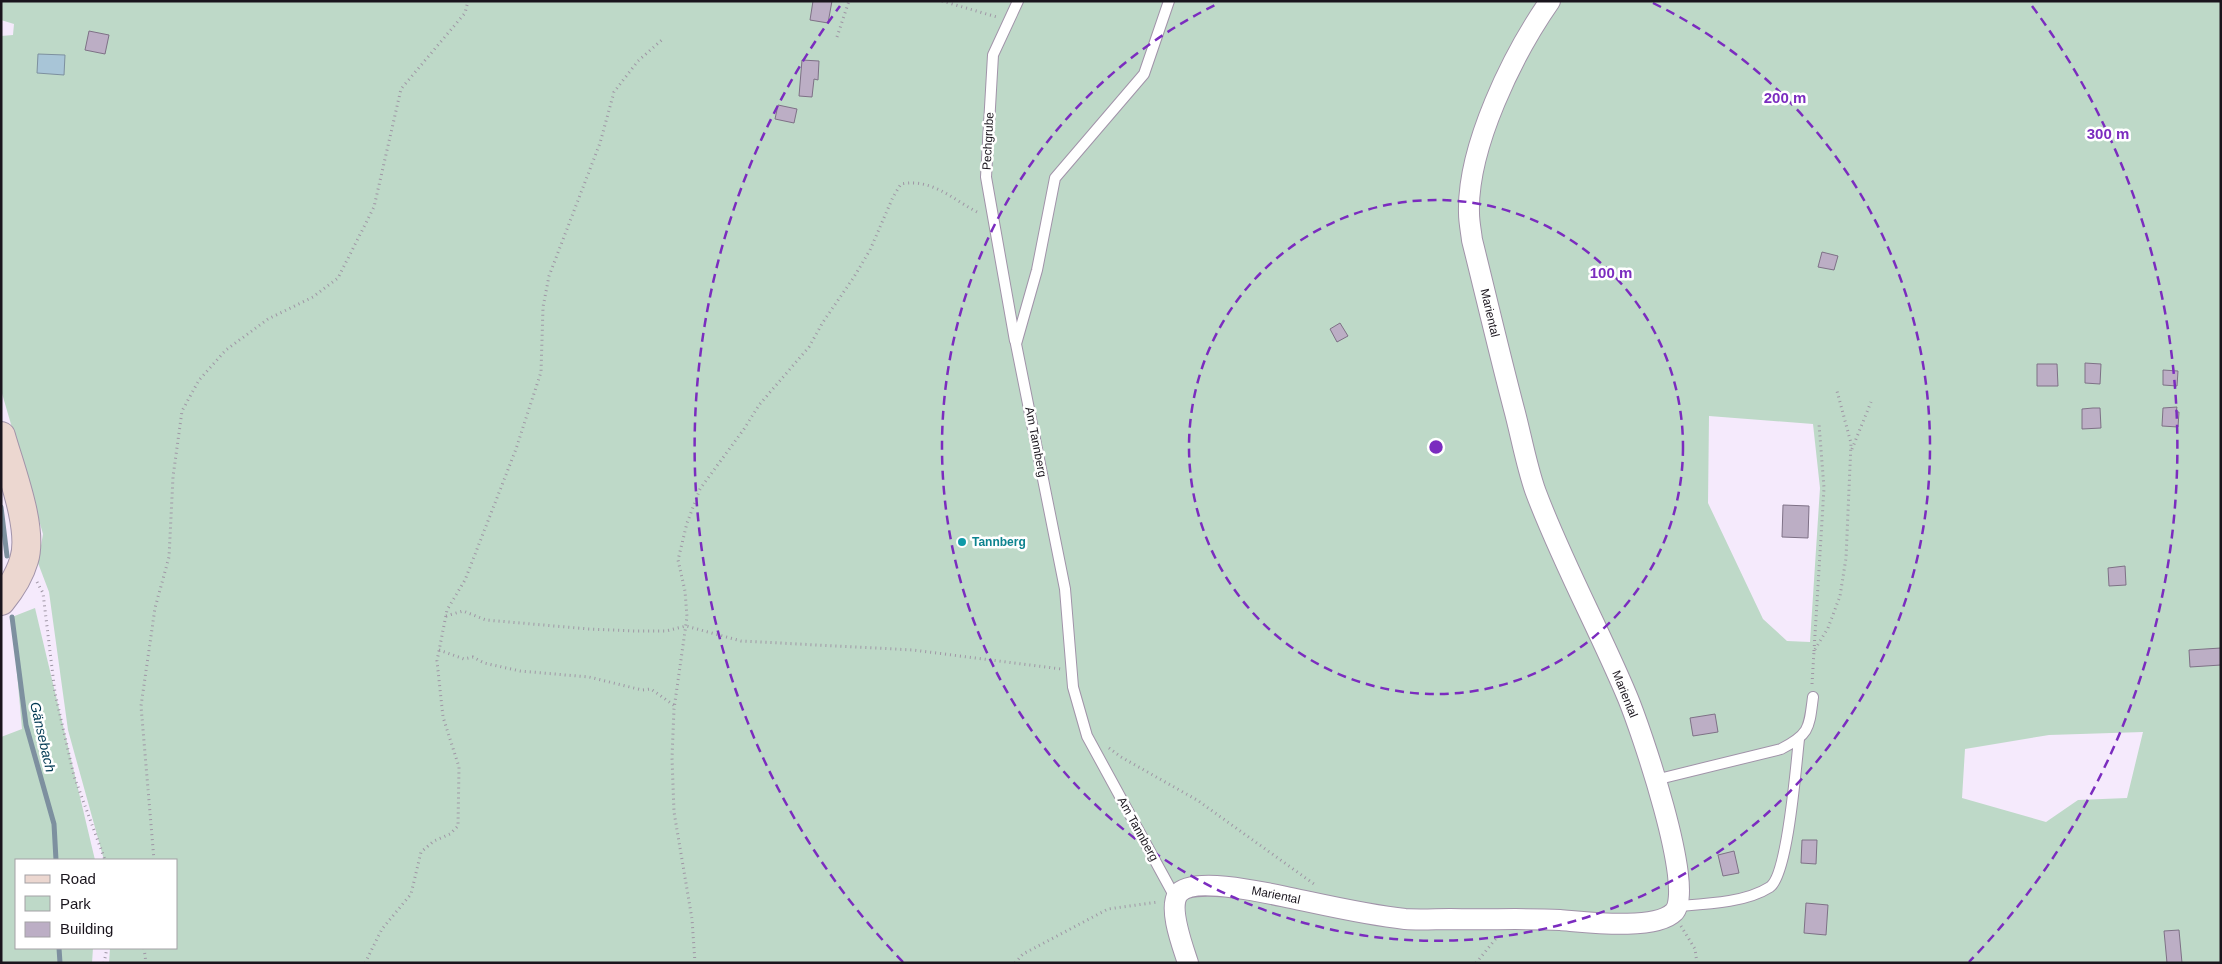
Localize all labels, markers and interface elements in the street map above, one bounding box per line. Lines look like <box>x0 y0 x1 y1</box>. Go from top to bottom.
text: 200 m <box>1764 89 1806 106</box>
street label: Pechgrube <box>979 111 997 170</box>
text: 300 m <box>2087 125 2129 142</box>
text: 100 m <box>1590 264 1632 281</box>
street label: Mariental <box>1478 287 1502 339</box>
street label: Am Tannberg <box>1022 406 1050 478</box>
centre of rings <box>1427 438 1445 456</box>
place label: Tannberg <box>972 535 1026 549</box>
marker: Tannberg <box>956 536 968 548</box>
street label: Mariental <box>1609 668 1641 720</box>
water label: Gänsebach <box>27 700 59 774</box>
street label: Am Tannberg <box>1115 794 1161 864</box>
legend <box>15 859 178 949</box>
text: Road <box>60 870 96 887</box>
street label: Mariental <box>1251 883 1302 907</box>
text: Park <box>60 895 91 912</box>
text: Building <box>60 920 113 937</box>

